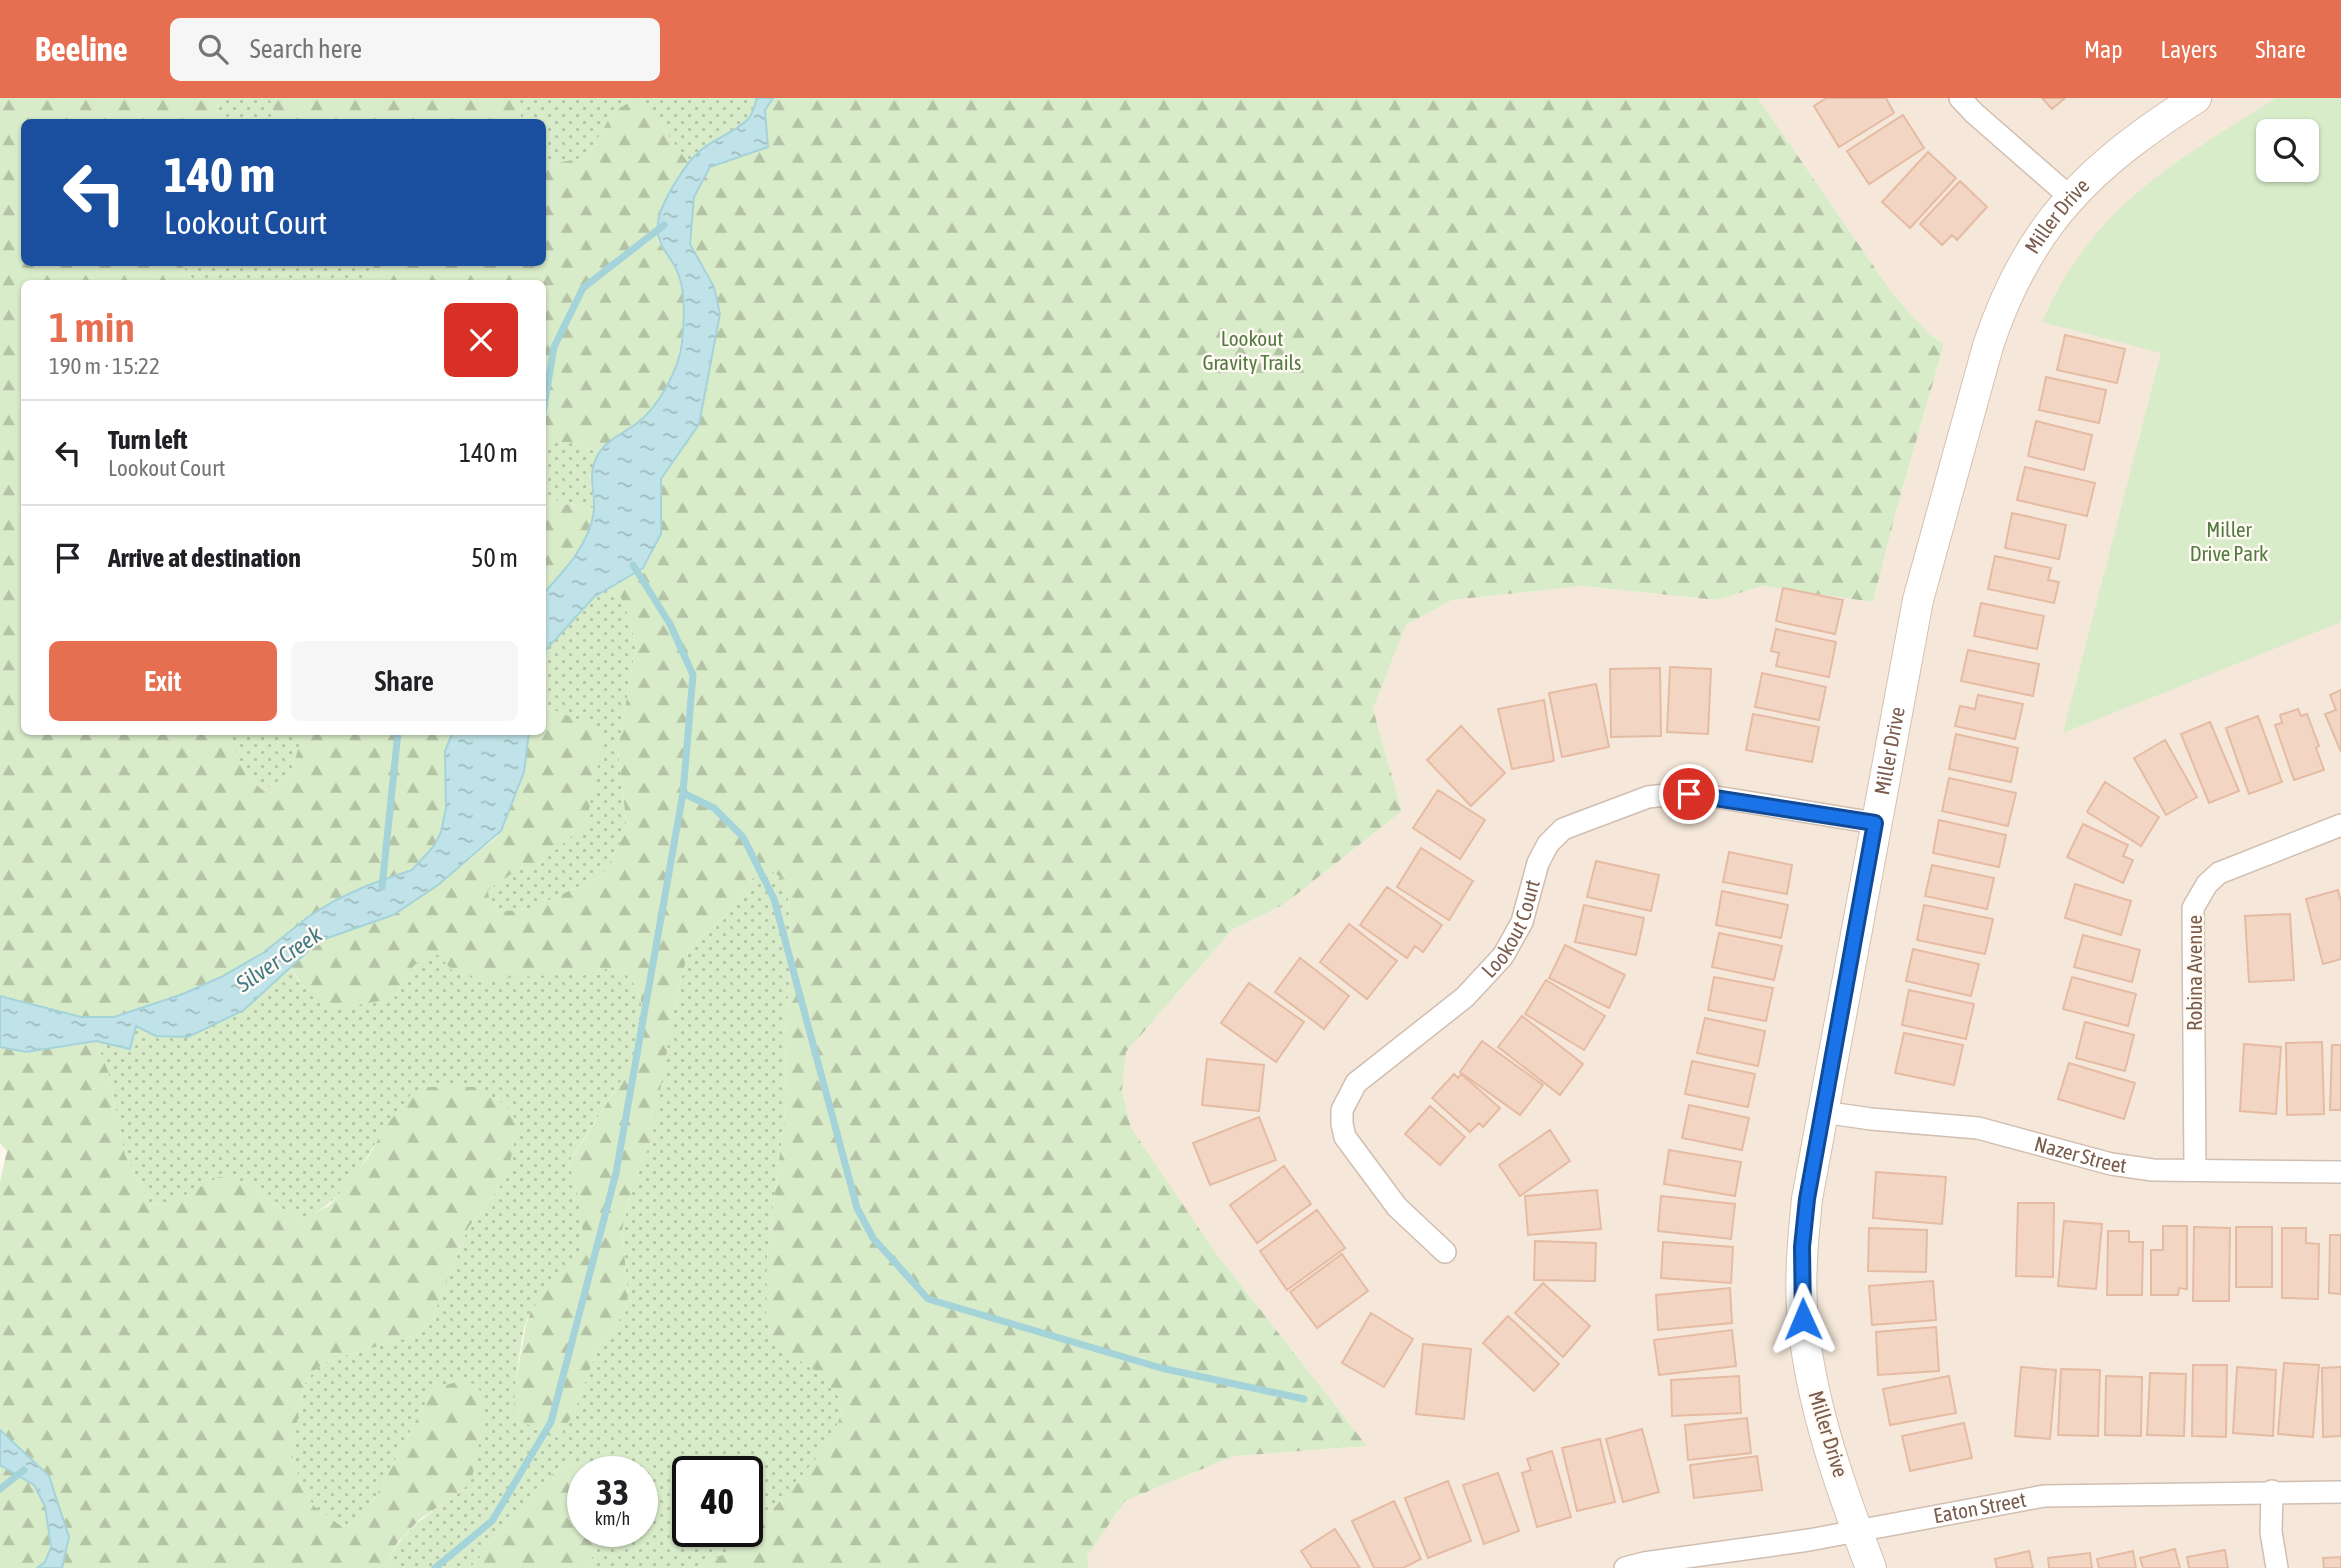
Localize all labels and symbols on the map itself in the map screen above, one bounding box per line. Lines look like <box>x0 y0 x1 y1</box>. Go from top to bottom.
street label: Miller Drive <box>2019 173 2094 258</box>
park label: Lookout Gravity Trails <box>1202 326 1302 374</box>
park label: Miller Drive Park <box>2190 517 2268 565</box>
street label: Miller Drive <box>1869 705 1909 797</box>
pin <box>1659 764 1719 824</box>
street label: Lookout Court <box>1476 877 1544 982</box>
street label: Robina Avenue <box>2182 915 2206 1031</box>
water label: Silver Creek <box>231 920 327 998</box>
street label: Nazer Street <box>2032 1131 2128 1177</box>
position arrow <box>1766 1282 1840 1356</box>
street label: Miller Drive <box>1804 1388 1853 1480</box>
speed limit sign: 40 <box>672 1456 763 1547</box>
street label: Eaton Street <box>1931 1487 2028 1527</box>

